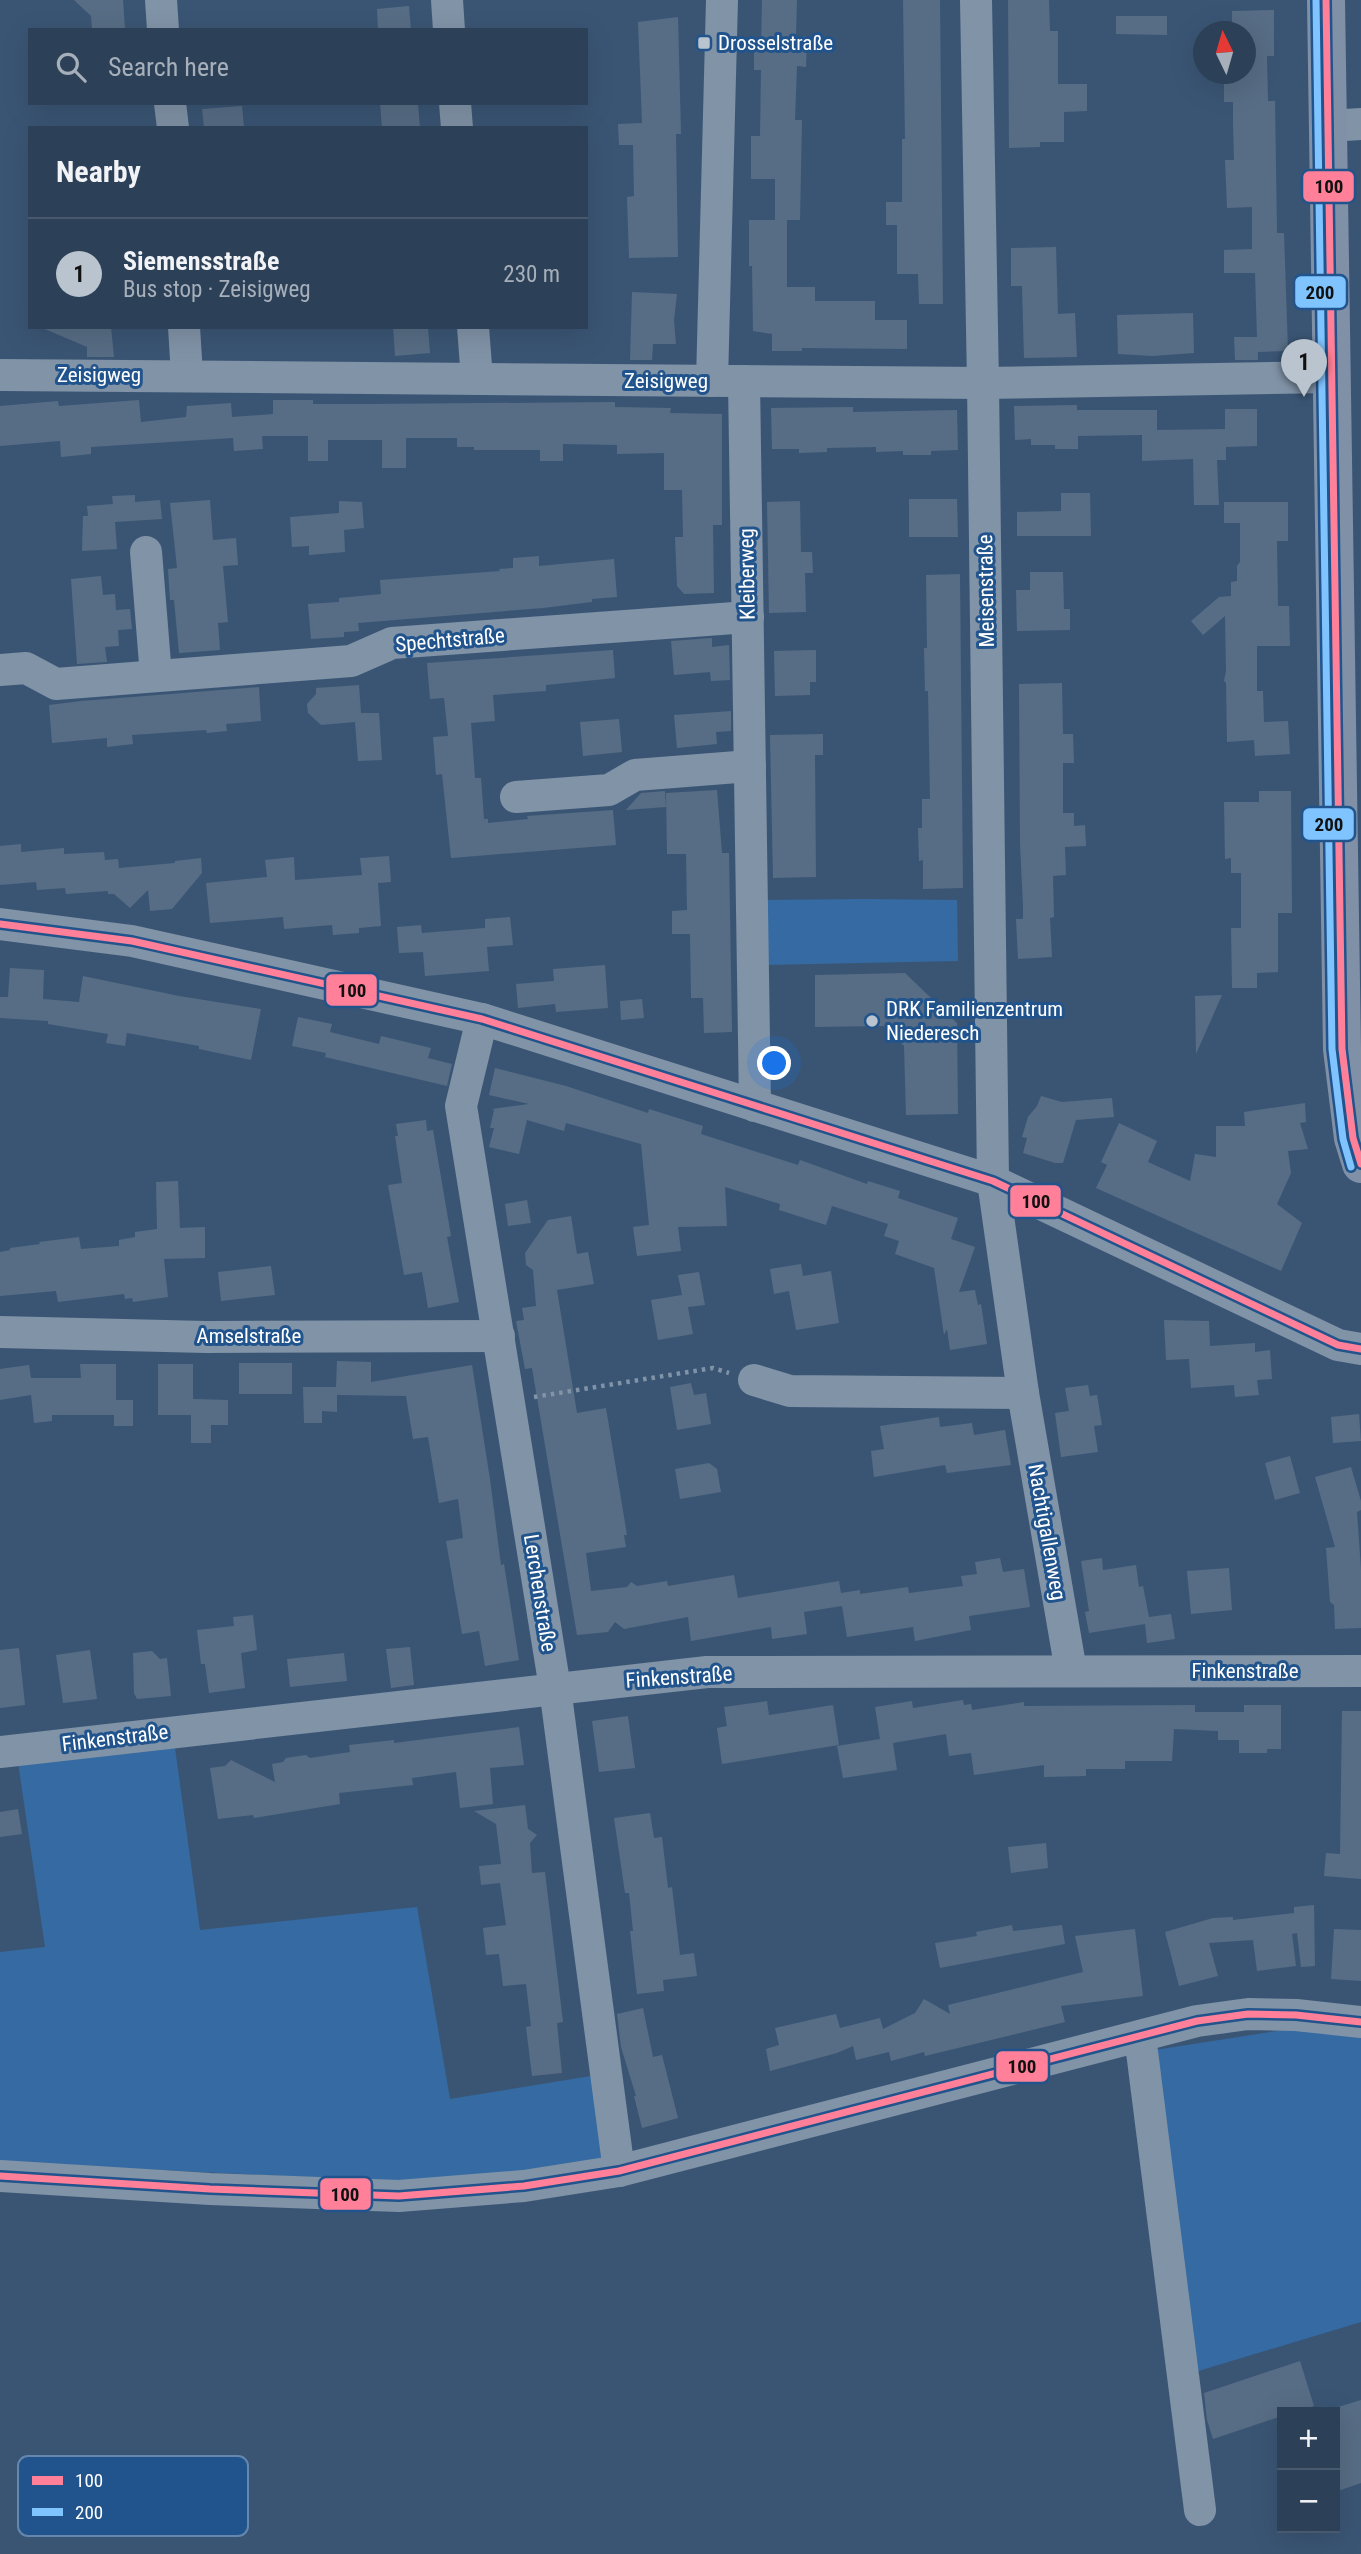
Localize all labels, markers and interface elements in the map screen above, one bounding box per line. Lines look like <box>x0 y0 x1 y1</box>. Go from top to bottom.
north arrow <box>1193 21 1256 84</box>
search box <box>28 28 588 105</box>
place label: Drosselstraße <box>718 31 833 55</box>
marker: Drosselstraße <box>696 35 712 51</box>
icon: search <box>52 48 90 86</box>
text: Search here <box>108 52 229 82</box>
text: Nearby <box>56 154 141 189</box>
line badge: 100 <box>1302 170 1355 203</box>
text: 100 <box>1315 175 1343 198</box>
text: Siemensstraße <box>123 246 280 276</box>
text: 1 <box>73 261 85 288</box>
text: 230 m <box>503 261 560 288</box>
line badge: 200 <box>1294 275 1347 309</box>
text: Bus stop · Zeisigweg <box>123 276 311 303</box>
text: 200 <box>1306 281 1334 304</box>
pin: 1 <box>1281 339 1327 397</box>
street label: Zeisigweg <box>57 363 141 387</box>
street label: Zeisigweg <box>624 369 708 393</box>
street label: Kleiberweg <box>734 528 760 620</box>
street label: Meisenstraße <box>973 534 999 648</box>
street label: Spechtstraße <box>394 623 506 657</box>
line badge: 200 <box>1302 807 1355 841</box>
text: 200 <box>1315 813 1343 836</box>
line badge: 100 <box>325 973 378 1007</box>
text: 100 <box>338 979 366 1002</box>
place label: DRK Familienzentrum Niederesch <box>886 997 1063 1045</box>
marker: DRK Familienzentrum Niederesch <box>864 1013 880 1029</box>
your location <box>757 1046 791 1080</box>
line badge: 100 <box>1009 1184 1062 1218</box>
text: 100 <box>1022 1190 1050 1213</box>
street label: Amselstraße <box>197 1324 302 1348</box>
street label: Nachtigallenweg <box>1023 1462 1071 1602</box>
street label: Lerchenstraße <box>519 1533 561 1654</box>
street label: Finkenstraße <box>1191 1659 1299 1683</box>
street label: Finkenstraße <box>625 1661 733 1693</box>
street label: Finkenstraße <box>60 1720 170 1756</box>
line badge: 100 <box>995 2050 1049 2083</box>
text: 100 <box>1008 2055 1036 2078</box>
line badge: 100 <box>319 2177 372 2211</box>
text: 100 <box>331 2183 359 2206</box>
map controls <box>1277 2407 1340 2533</box>
button: + <box>1277 2407 1340 2470</box>
legend <box>18 2456 248 2536</box>
text: 100 <box>75 2469 103 2492</box>
button: − <box>1277 2470 1340 2533</box>
text: 200 <box>75 2501 103 2524</box>

